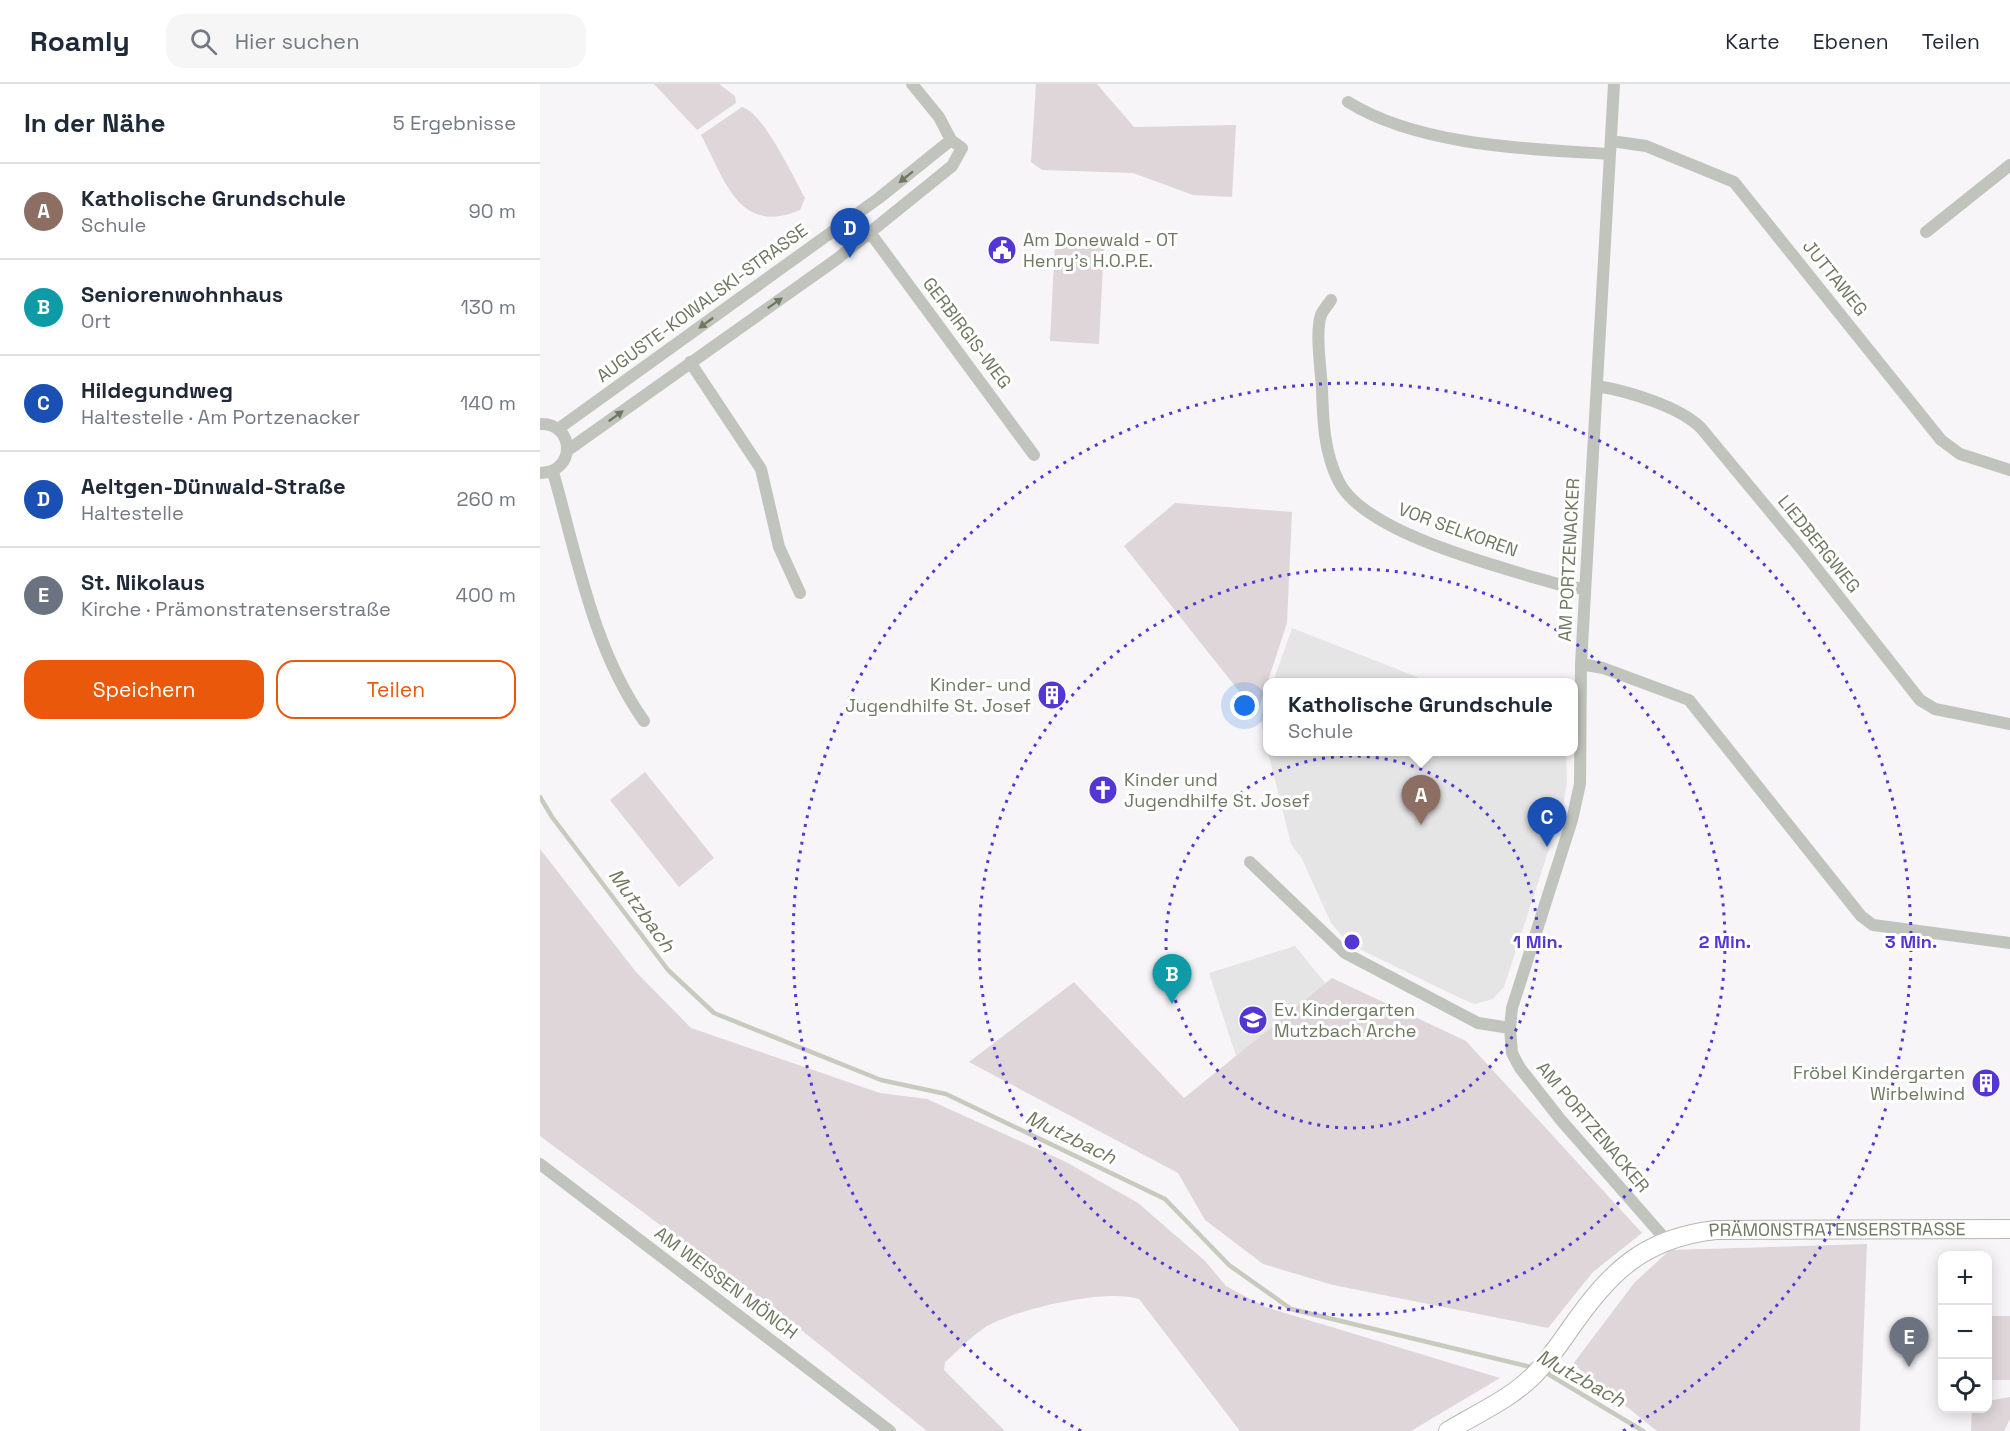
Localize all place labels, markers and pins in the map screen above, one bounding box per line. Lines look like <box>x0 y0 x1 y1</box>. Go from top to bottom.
pin: D <box>830 208 870 258</box>
place label: Am Donewald - OT Henry's H.O.P.E. <box>1023 228 1179 272</box>
public building icon: Am Donewald - OT Henry's H.O.P.E. <box>986 234 1018 266</box>
place label: Kinder- und Jugendhilfe St. Josef <box>845 673 1031 717</box>
building icon: Kinder- und Jugendhilfe St. Josef <box>1036 679 1068 711</box>
place label: Kinder und Jugendhilfe St. Josef <box>1124 768 1310 812</box>
church icon: Kinder und Jugendhilfe St. Josef <box>1087 774 1119 806</box>
pin: A <box>1402 776 1440 825</box>
pin: C <box>1528 798 1566 847</box>
centre of rings <box>1342 932 1362 952</box>
pin: B <box>1152 954 1192 1004</box>
place label: Ev. Kindergarten Mutzbach Arche <box>1274 998 1416 1042</box>
school or university icon: Ev. Kindergarten Mutzbach Arche <box>1237 1004 1269 1036</box>
place label: Fröbel Kindergarten Wirbelwind <box>1793 1061 1965 1105</box>
building icon: Fröbel Kindergarten Wirbelwind <box>1970 1067 2002 1099</box>
pin: E <box>1890 1318 1928 1367</box>

